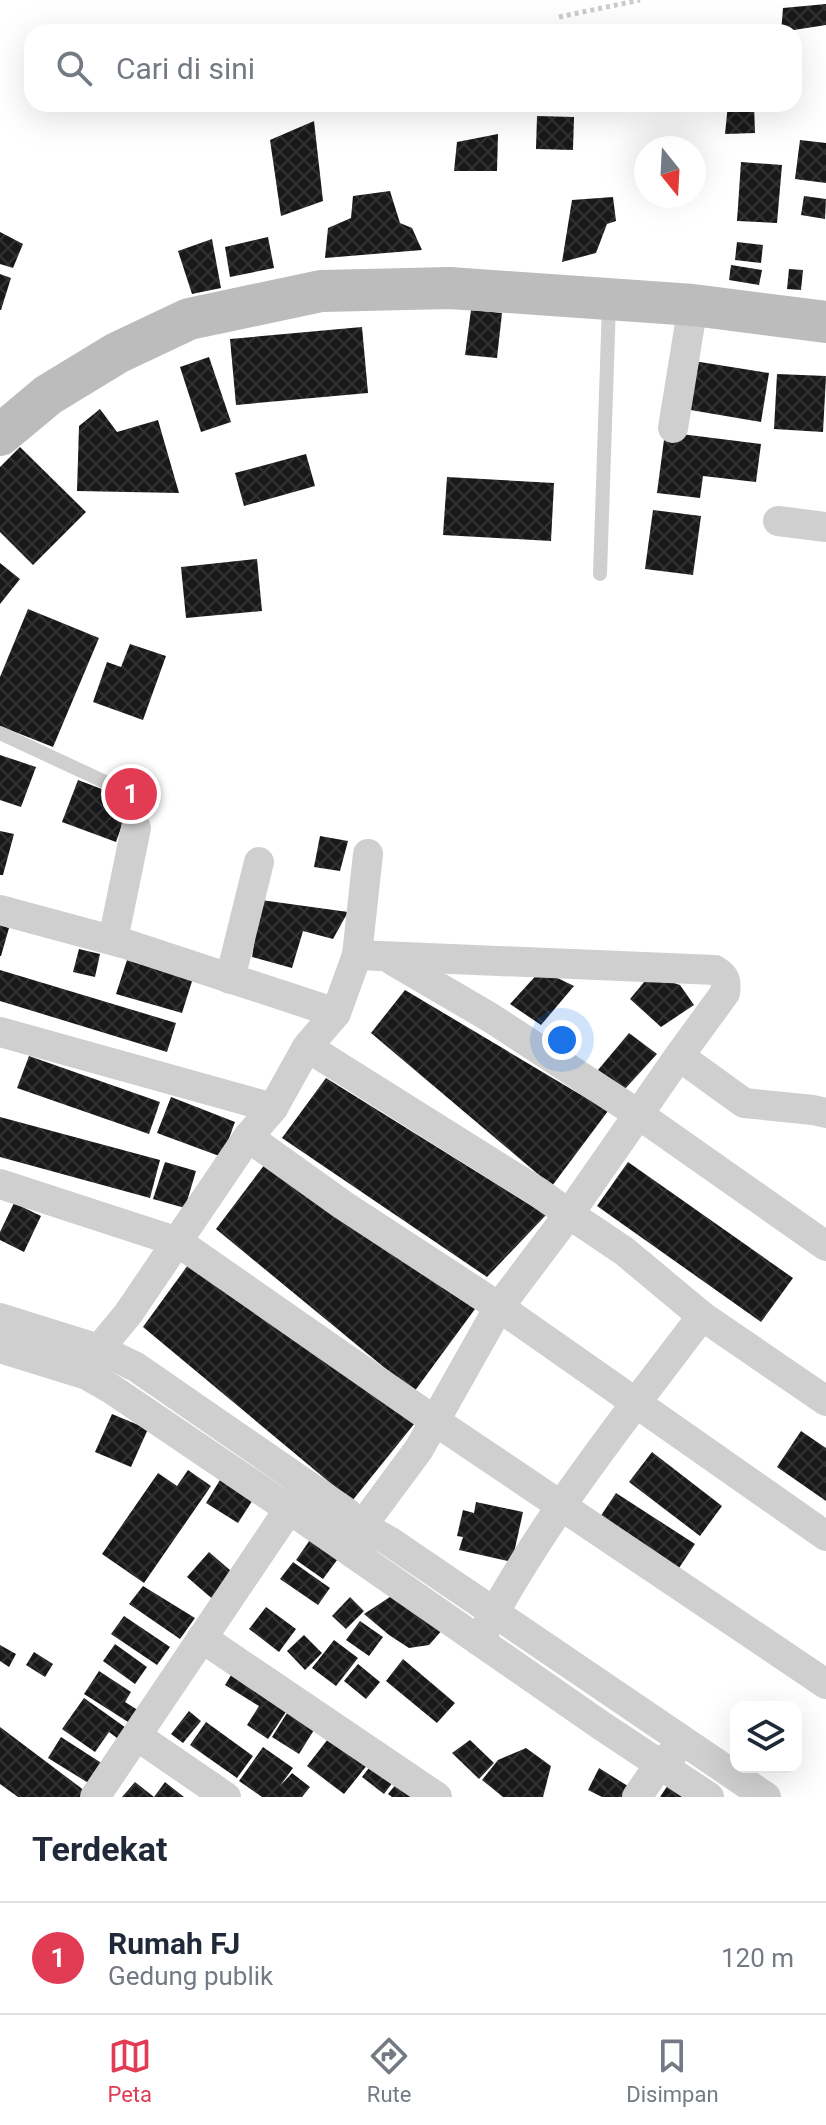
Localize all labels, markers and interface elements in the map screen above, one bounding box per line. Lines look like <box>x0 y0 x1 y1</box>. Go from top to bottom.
search box <box>24 24 802 112</box>
icon: search <box>52 46 96 90</box>
text: Cari di sini <box>116 51 255 86</box>
north arrow <box>634 136 706 208</box>
pin: 1 <box>105 764 157 824</box>
your location <box>542 1020 582 1060</box>
map controls <box>730 1701 802 1773</box>
button: layers <box>730 1701 802 1773</box>
text: Terdekat <box>32 1829 167 1869</box>
text: Rumah FJ <box>108 1926 240 1961</box>
text: 1 <box>51 1943 65 1973</box>
text: 120 m <box>721 1943 794 1973</box>
text: Gedung publik <box>108 1961 273 1991</box>
tab: Peta <box>107 2034 152 2107</box>
tab: Rute <box>367 2034 411 2107</box>
tab: Disimpan <box>626 2034 719 2107</box>

